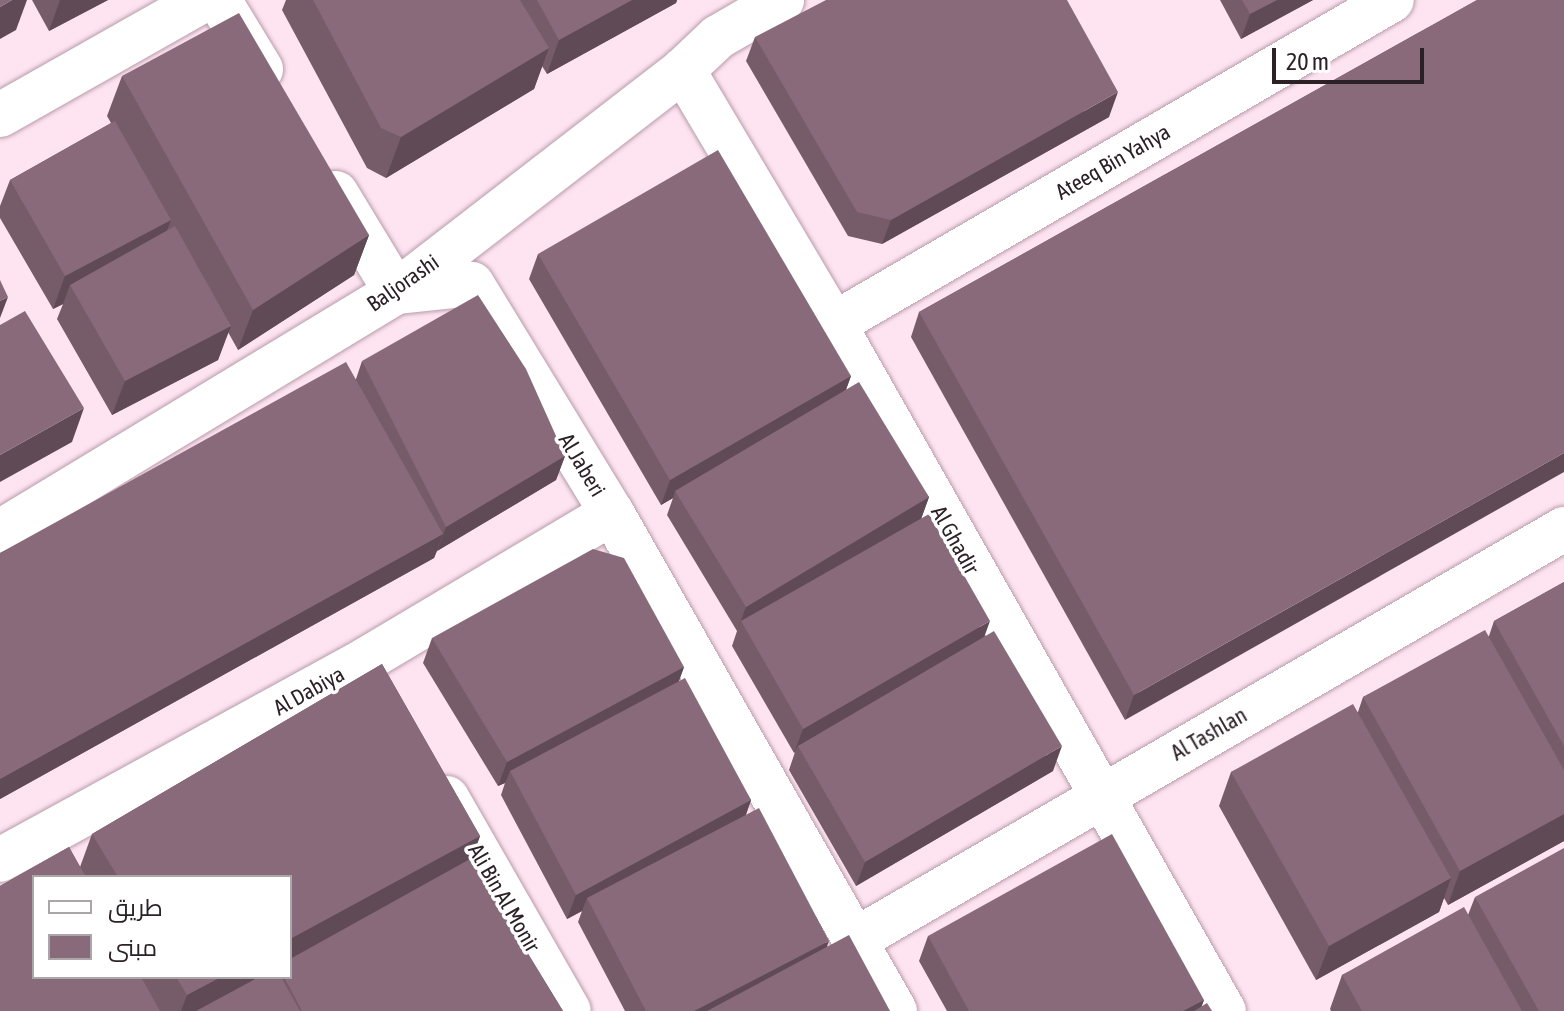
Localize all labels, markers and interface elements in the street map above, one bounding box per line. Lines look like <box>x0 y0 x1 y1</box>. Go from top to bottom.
scale bar <box>1276 32 1428 82</box>
text: 20 m <box>1286 48 1329 75</box>
street label: Ateeq Bin Yahya <box>1051 119 1175 205</box>
street label: Baljorashi <box>362 249 444 317</box>
street label: Al Jaberi <box>553 429 611 501</box>
street label: Al Ghadir <box>925 501 985 579</box>
street label: Al Dabiya <box>269 661 349 721</box>
street label: Al Tashlan <box>1166 702 1252 766</box>
street label: Ali Bin Al Monir <box>462 839 546 957</box>
legend <box>32 875 292 979</box>
text: طريق <box>108 894 163 921</box>
text: مبنى <box>108 934 157 961</box>

